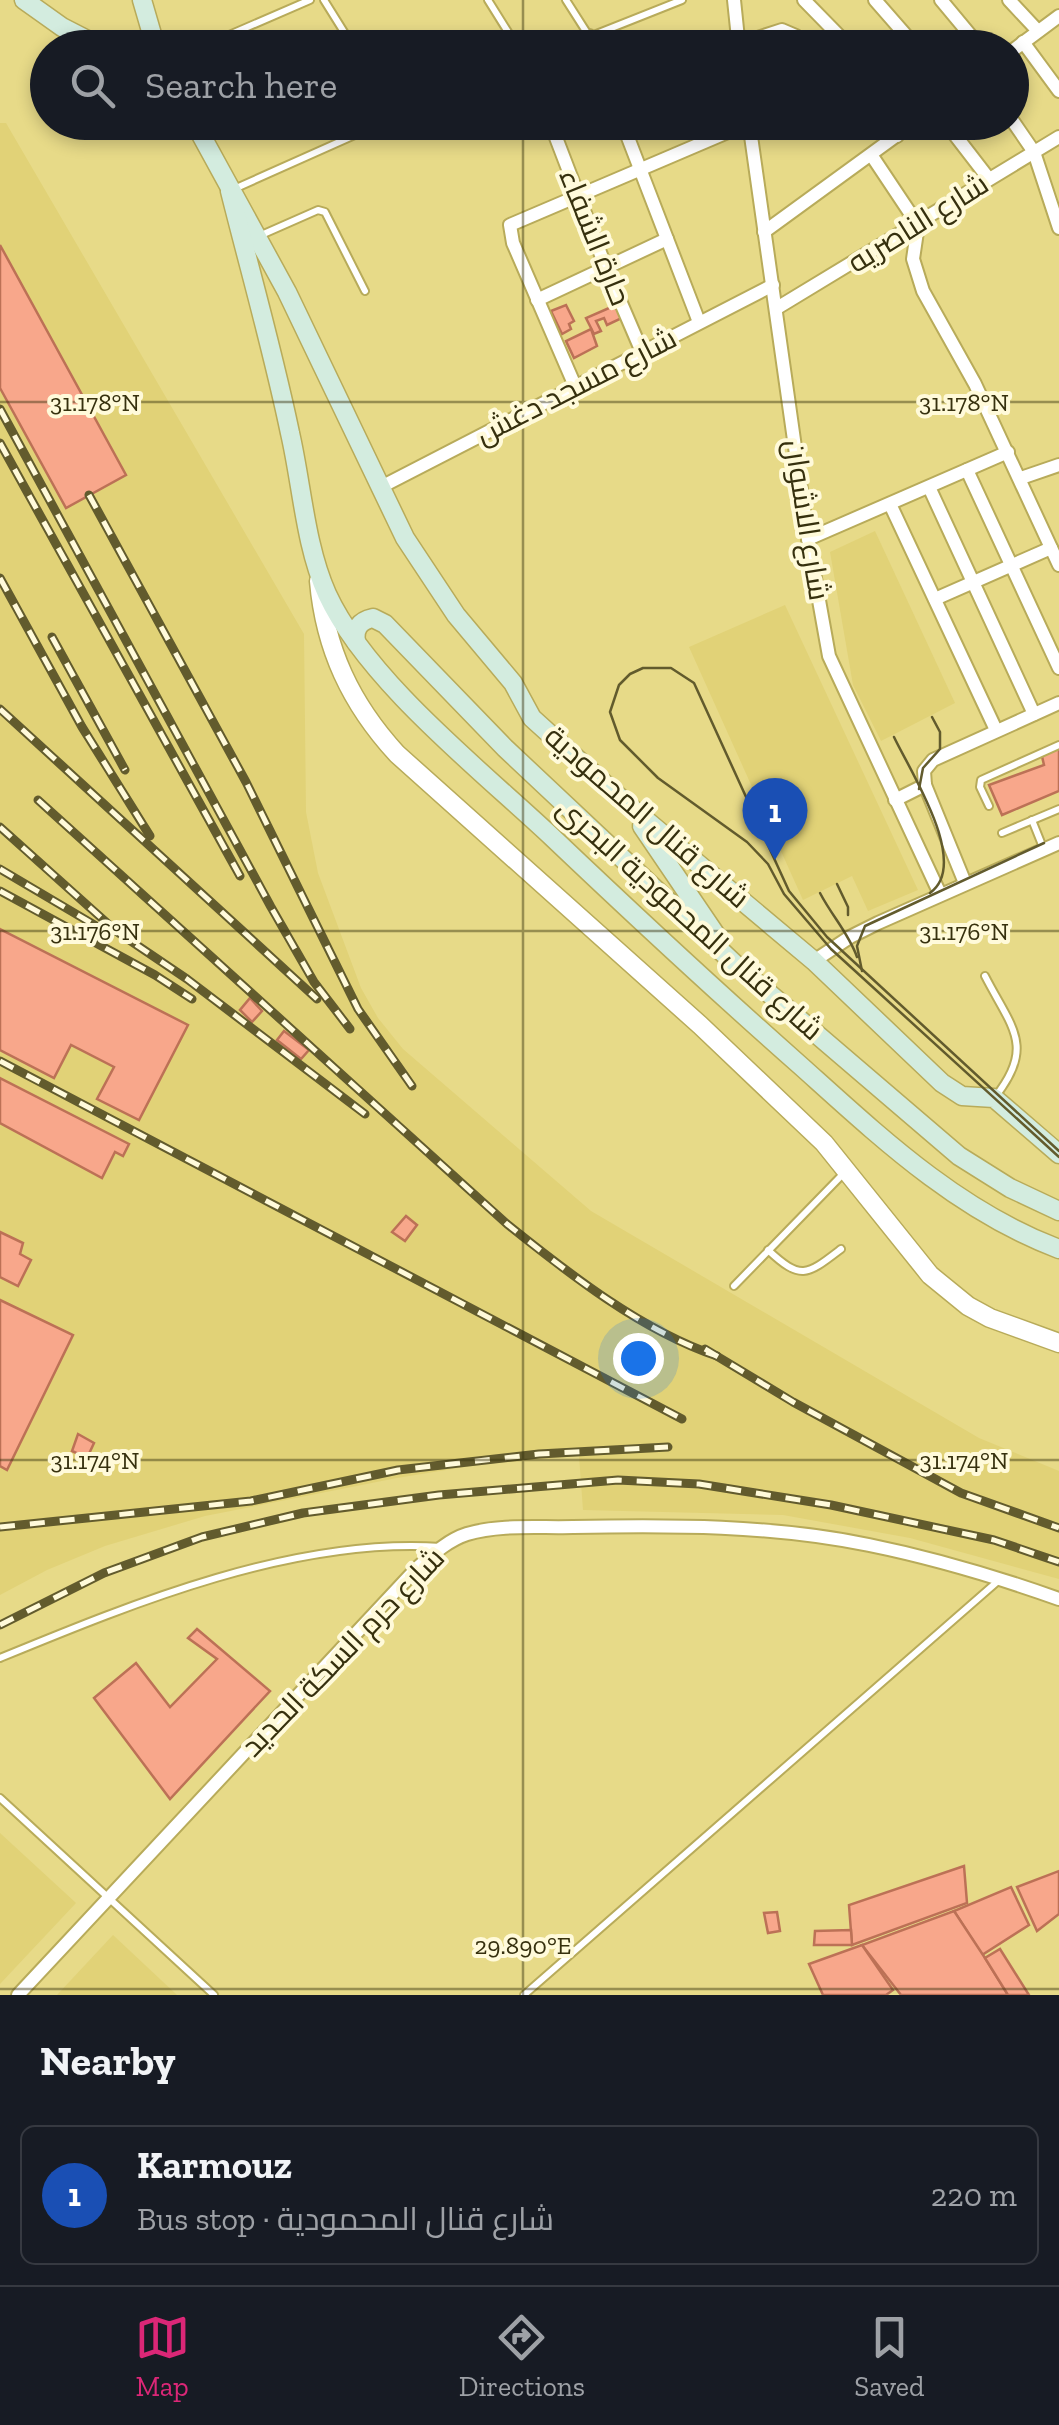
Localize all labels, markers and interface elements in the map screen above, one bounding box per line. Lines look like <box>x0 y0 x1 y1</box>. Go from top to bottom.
search box <box>30 30 1029 140</box>
icon: search <box>65 58 120 113</box>
text: Search here <box>145 62 337 108</box>
street label: حارة الشفاء <box>551 163 639 311</box>
street label: شارع الناصريه <box>841 166 996 282</box>
street label: شارع مسجد دغش <box>470 320 683 454</box>
text: 31.178°N <box>50 387 140 417</box>
text: 31.178°N <box>919 387 1009 417</box>
street label: شارع الاشوان <box>775 437 837 603</box>
street label: شارع قنال المحمودية <box>536 718 757 917</box>
pin: 1 <box>742 778 808 860</box>
street label: شارع قنال المحمودية البحرى <box>548 790 830 1049</box>
text: 31.176°N <box>50 916 140 946</box>
text: 31.176°N <box>919 916 1009 946</box>
your location <box>613 1333 664 1384</box>
text: 31.174°N <box>51 1445 139 1475</box>
text: 31.174°N <box>920 1445 1008 1475</box>
street label: شارع حرم السكة الحديد <box>234 1540 453 1765</box>
text: 29.890°E <box>474 1930 572 1960</box>
text: Nearby <box>40 2035 176 2086</box>
text: Karmouz <box>137 2142 292 2188</box>
text: 1 <box>68 2176 81 2214</box>
text: 220 m <box>931 2176 1017 2214</box>
text: Bus stop · شارع قنال المحمودية <box>137 2200 554 2238</box>
tab: Map <box>135 2310 190 2403</box>
tab: Directions <box>459 2310 585 2403</box>
tab: Saved <box>854 2310 924 2403</box>

